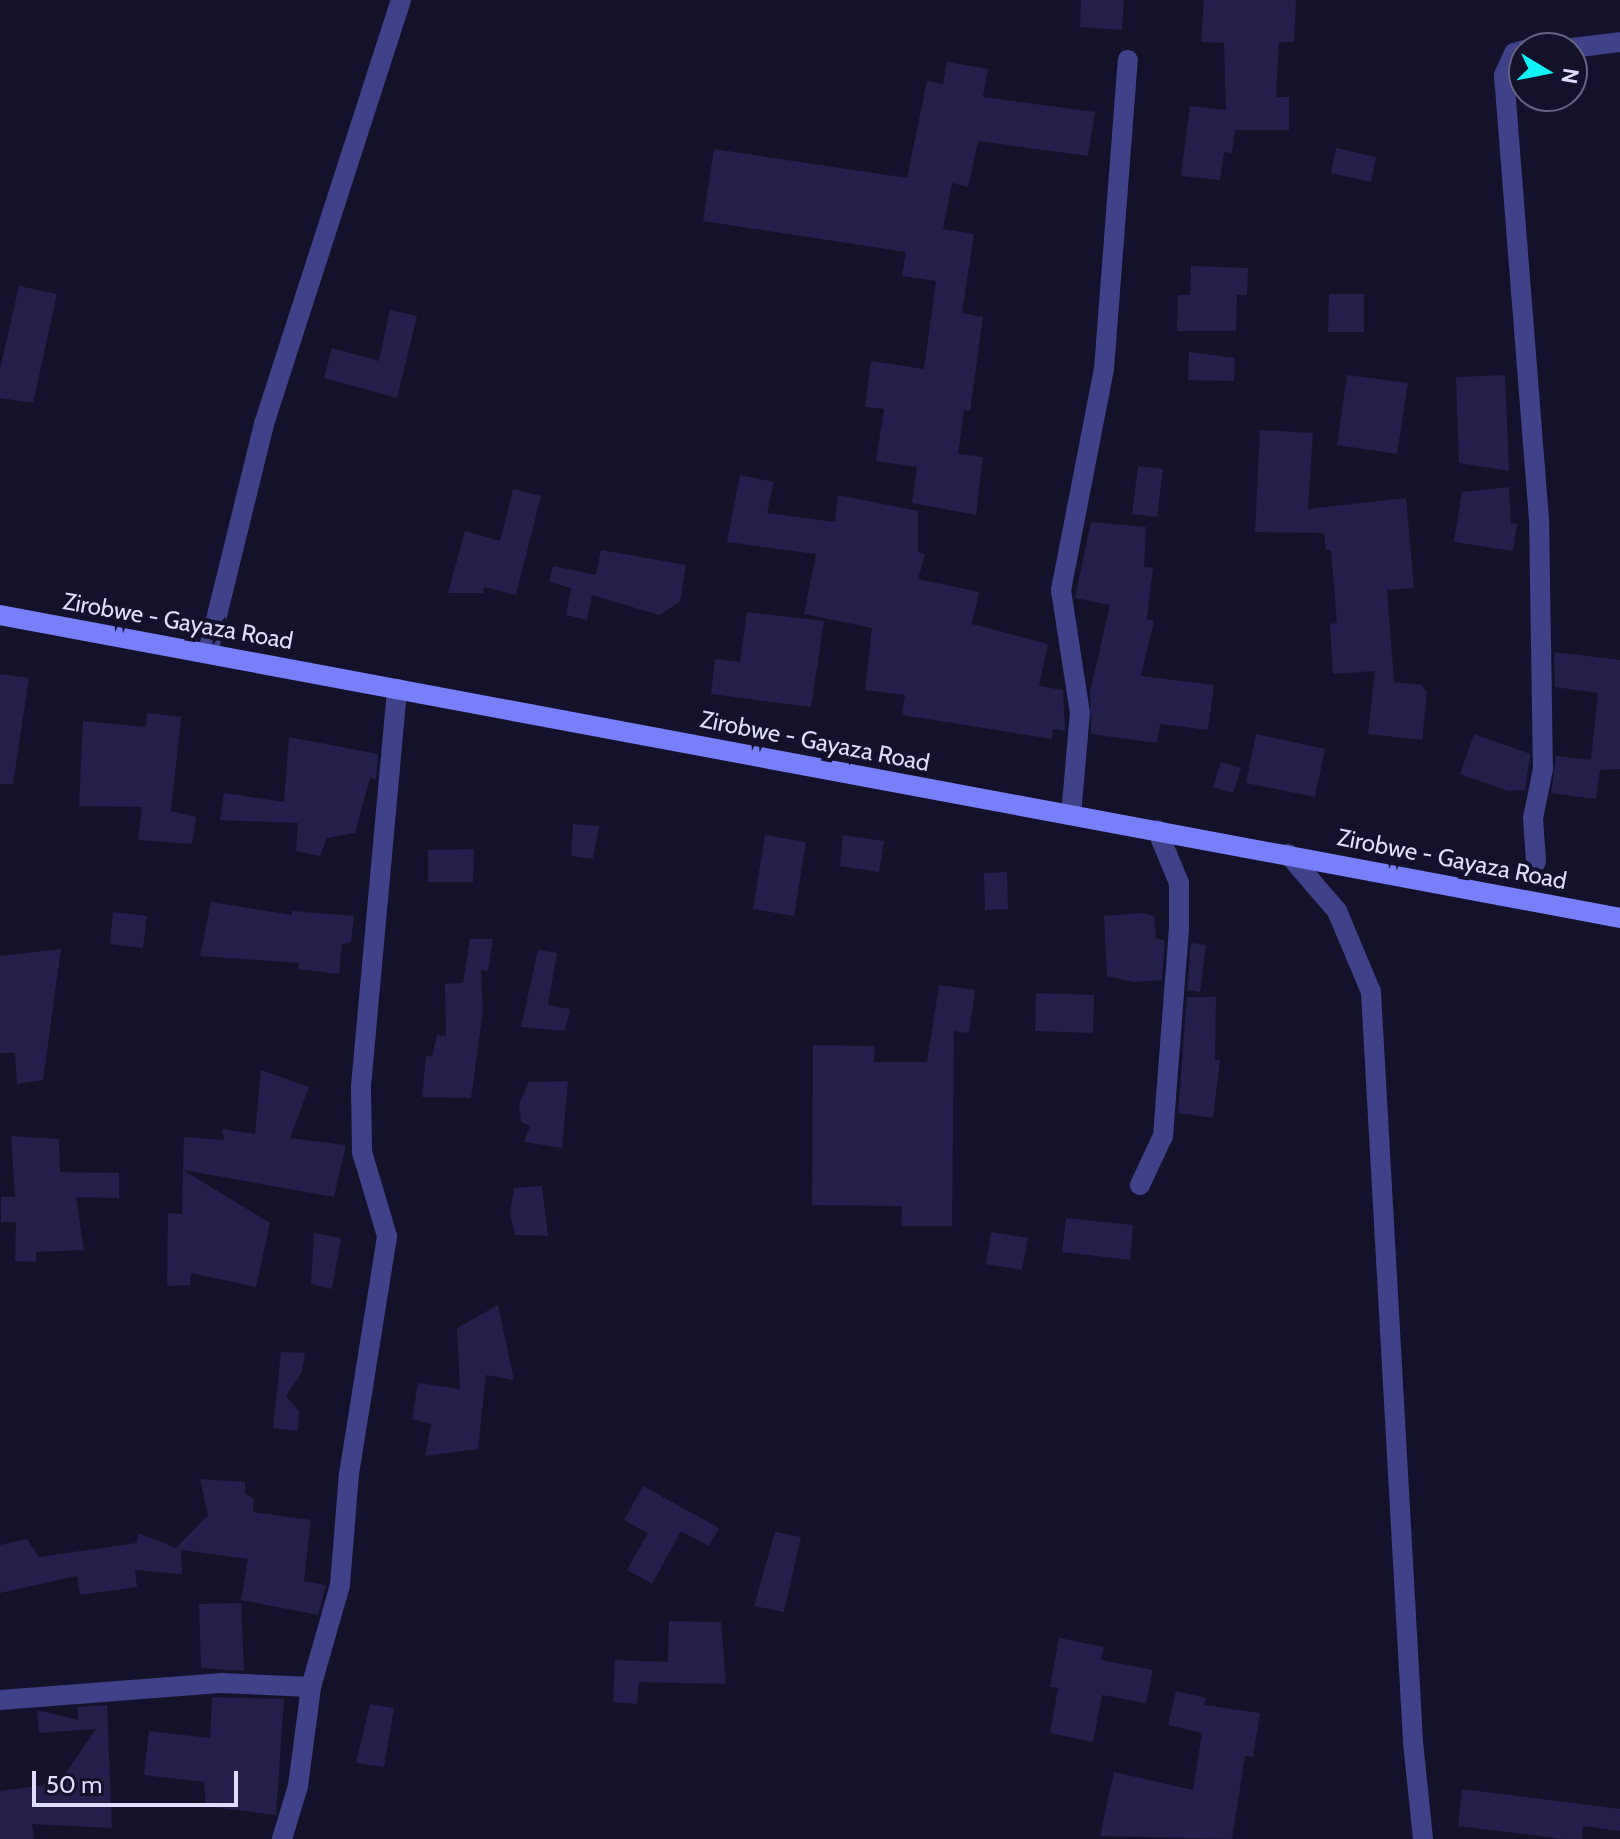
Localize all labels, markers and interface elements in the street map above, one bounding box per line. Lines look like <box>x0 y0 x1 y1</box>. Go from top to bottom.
north arrow <box>1508 32 1588 112</box>
text: N <box>1556 66 1585 86</box>
street label: Zirobwe - Gayaza Road <box>61 587 295 655</box>
street label: Zirobwe - Gayaza Road <box>698 705 932 777</box>
street label: Zirobwe - Gayaza Road <box>1335 823 1569 895</box>
scale bar <box>36 1755 242 1805</box>
text: 50 m <box>46 1770 102 1799</box>

